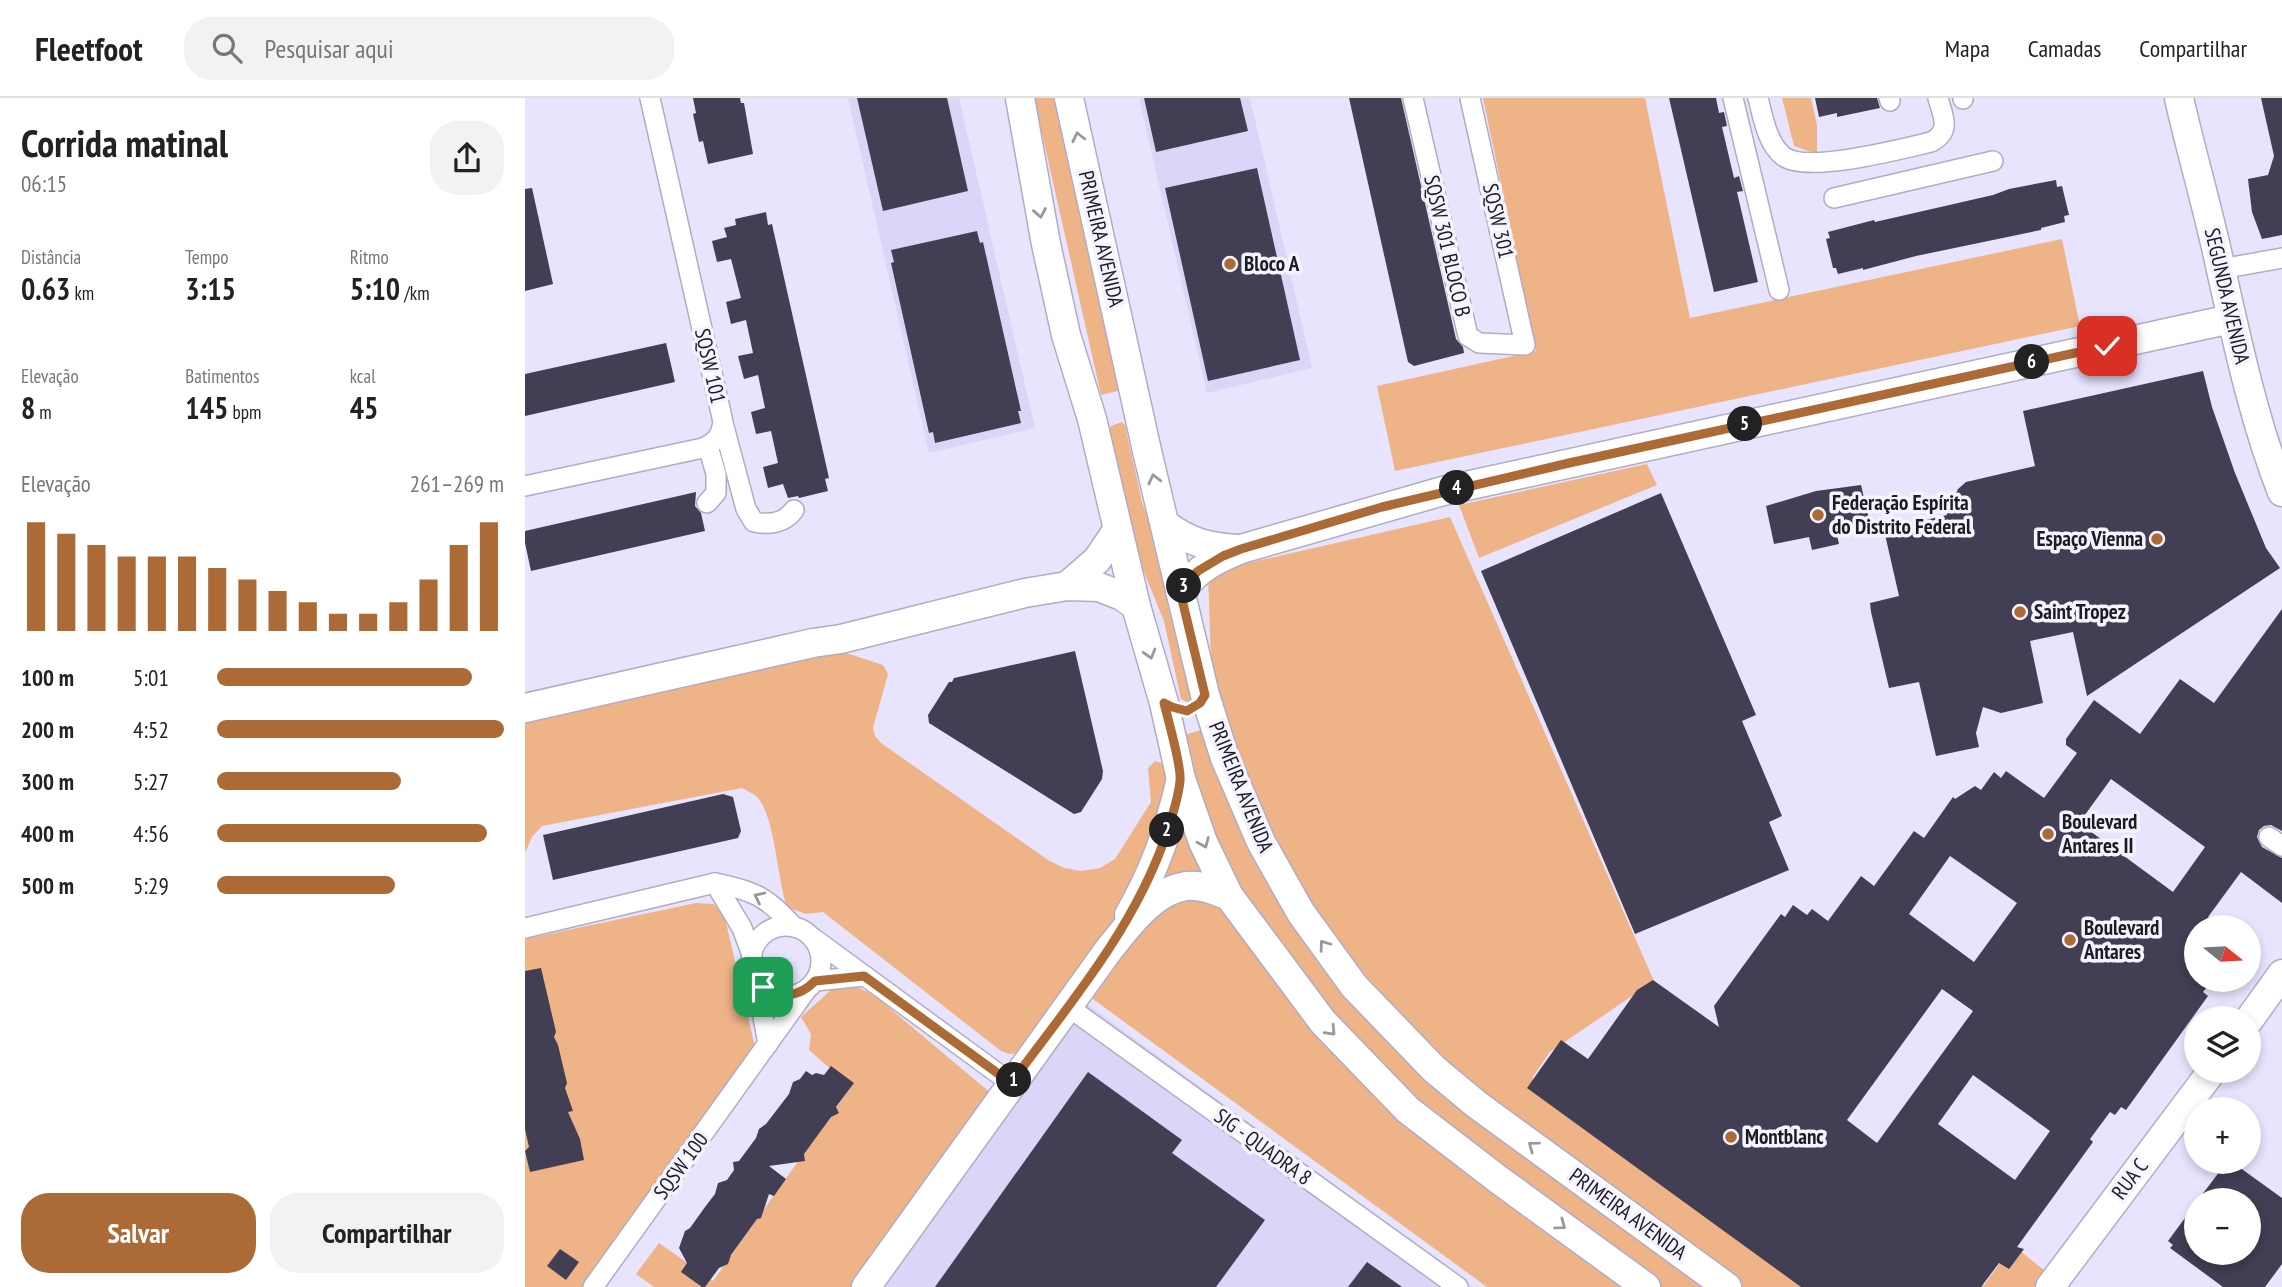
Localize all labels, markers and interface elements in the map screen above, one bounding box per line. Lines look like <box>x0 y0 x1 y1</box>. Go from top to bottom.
search box <box>184 17 674 80</box>
text: Fleetfoot <box>35 27 142 70</box>
icon: search <box>208 29 246 67</box>
text: Pesquisar aqui <box>264 32 394 65</box>
text: Mapa <box>1945 33 1990 64</box>
text: Camadas <box>2028 33 2101 64</box>
text: Compartilhar <box>2139 33 2247 64</box>
text: Corrida matinal <box>21 118 228 167</box>
button: share <box>430 121 504 195</box>
one-way arrow <box>1072 131 1087 143</box>
street label: PRIMEIRA AVENIDA <box>1073 168 1130 310</box>
text: 06:15 <box>21 169 67 198</box>
street label: SQSW 301 BLOCO B <box>1418 172 1477 319</box>
street label: SQSW 301 <box>1477 181 1520 261</box>
one-way arrow <box>1032 207 1047 219</box>
street label: SEGUNDA AVENIDA <box>2199 225 2256 367</box>
text: Distância <box>21 245 81 269</box>
text: Tempo <box>185 245 229 269</box>
text: Ritmo <box>350 245 389 269</box>
place label: Bloco A <box>1244 250 1300 277</box>
marker: Bloco A <box>1222 256 1238 272</box>
text: 0.63 <box>21 269 70 308</box>
text: 3:15 <box>185 269 236 308</box>
text: 5:10 <box>350 269 400 308</box>
text: km <box>70 281 94 305</box>
text: /km <box>400 281 430 305</box>
pin <box>2077 316 2137 376</box>
street label: SQSW 101 <box>689 326 732 406</box>
icon: check <box>2088 327 2126 365</box>
pin: 6 <box>2015 344 2049 380</box>
text: 6 <box>2027 349 2036 373</box>
text: Elevação <box>21 364 79 388</box>
text: Batimentos <box>185 364 260 388</box>
text: kcal <box>350 364 376 388</box>
text: 8 <box>21 388 35 427</box>
text: 145 <box>185 388 228 427</box>
text: 45 <box>350 388 378 427</box>
text: m <box>35 400 52 424</box>
text: bpm <box>228 400 261 424</box>
pin: 5 <box>1727 406 1763 442</box>
text: 5 <box>1740 411 1749 435</box>
text: Elevação <box>21 469 91 498</box>
text: 261–269 m <box>410 469 504 498</box>
pin: 4 <box>1439 470 1475 506</box>
one-way arrow <box>1148 473 1162 485</box>
text: 4 <box>1452 475 1461 499</box>
place label: Federação Espírita do Distrito Federal <box>1832 489 1972 540</box>
marker: Federação Espírita do Distrito Federal <box>1810 507 1826 523</box>
place label: Espaço Vienna <box>2037 525 2143 552</box>
marker: Espaço Vienna <box>2149 531 2165 547</box>
pin: 3 <box>1167 568 1201 603</box>
text: 3 <box>1179 573 1188 597</box>
place label: Saint Tropez <box>2034 598 2126 625</box>
marker: Saint Tropez <box>2012 604 2028 620</box>
one-way arrow <box>1142 648 1157 660</box>
text: 100 m <box>21 663 74 692</box>
text: 5:01 <box>133 663 169 692</box>
text: 200 m <box>21 715 74 744</box>
text: 4:52 <box>133 715 169 744</box>
street label: PRIMEIRA AVENIDA <box>1203 717 1280 856</box>
text: 300 m <box>21 767 74 796</box>
text: 5:27 <box>133 767 169 796</box>
place label: Boulevard Antares II <box>2061 808 2137 859</box>
pin: 2 <box>1149 812 1185 848</box>
text: 2 <box>1162 817 1171 841</box>
text: 400 m <box>21 819 74 848</box>
text: 4:56 <box>133 819 169 848</box>
marker: Boulevard Antares II <box>2040 826 2056 842</box>
one-way arrow <box>1196 836 1210 848</box>
text: 500 m <box>21 871 74 900</box>
text: 5:29 <box>133 871 169 900</box>
one-way arrow <box>754 891 766 905</box>
place label: Boulevard Antares <box>2083 914 2159 965</box>
north arrow <box>2184 915 2261 992</box>
map controls <box>2184 915 2261 1265</box>
marker: Boulevard Antares <box>2062 932 2078 948</box>
one-way arrow <box>1320 940 1332 953</box>
pin <box>733 957 793 1017</box>
icon: arrive <box>744 968 782 1006</box>
button: layers <box>2184 1006 2261 1083</box>
one-way arrow <box>1323 1023 1335 1036</box>
pin: 1 <box>997 1062 1031 1098</box>
text: 1 <box>1009 1067 1018 1091</box>
button: + <box>2184 1097 2261 1174</box>
street label: SIG - QUADRA 8 <box>1209 1102 1317 1191</box>
place label: Montblanc <box>1745 1123 1824 1150</box>
street label: SQSW 100 <box>647 1127 714 1204</box>
marker: Montblanc <box>1723 1129 1739 1145</box>
one-way arrow <box>1528 1142 1541 1154</box>
street label: RUA C <box>2105 1153 2154 1205</box>
street label: PRIMEIRA AVENIDA <box>1564 1162 1693 1265</box>
button: − <box>2184 1188 2261 1265</box>
button: Salvar <box>21 1193 256 1273</box>
button: Compartilhar <box>270 1193 504 1273</box>
one-way arrow <box>1553 1216 1565 1229</box>

